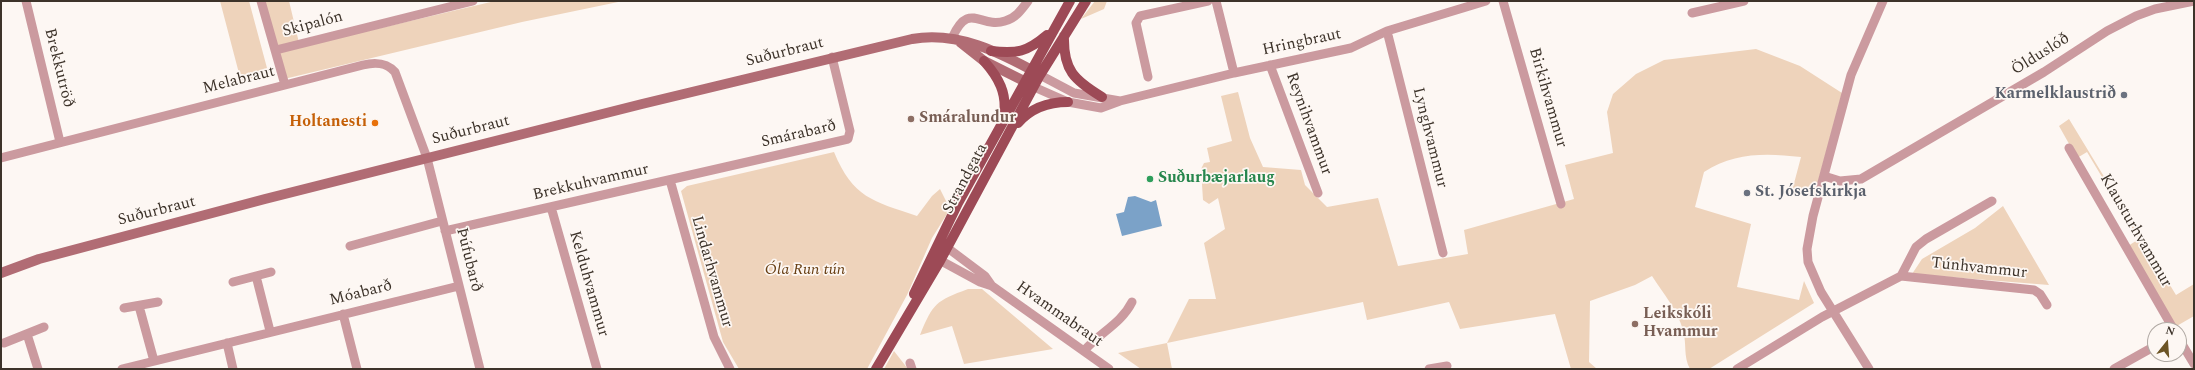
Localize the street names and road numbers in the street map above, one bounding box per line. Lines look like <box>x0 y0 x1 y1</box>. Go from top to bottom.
street label: Skipalón <box>281 8 345 42</box>
street label: Hringbraut <box>1261 25 1343 61</box>
street label: Brekkutröð <box>39 27 77 109</box>
street label: Ölduslóð <box>2009 30 2073 80</box>
street label: Suðurbraut <box>744 34 826 72</box>
street label: Birkihvammur <box>1524 46 1570 150</box>
street label: Melabraut <box>201 63 277 99</box>
street label: Reynihvammur <box>1281 70 1335 178</box>
street label: Lynghvammur <box>1407 86 1451 190</box>
street label: Suðurbraut <box>430 112 512 150</box>
street label: Smárabarð <box>760 117 838 153</box>
street label: Strandgata <box>939 141 993 217</box>
street label: Brekkuhvammur <box>531 160 651 206</box>
street label: Klausturhvammur <box>2095 171 2175 291</box>
street label: Suðurbraut <box>116 193 198 231</box>
street label: Lindarhvammur <box>686 214 736 330</box>
street label: Þúfubarð <box>451 226 485 294</box>
street label: Kelduhvammur <box>564 229 612 339</box>
street label: Túnhvammur <box>1930 254 2028 284</box>
street label: Móabarð <box>328 277 394 311</box>
street label: Hvammabraut <box>1012 278 1106 352</box>

